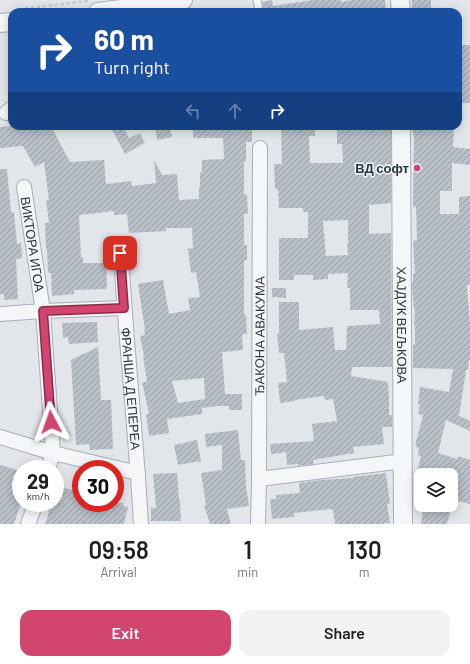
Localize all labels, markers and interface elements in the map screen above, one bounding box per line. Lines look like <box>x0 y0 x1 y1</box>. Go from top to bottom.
text: 60 m <box>94 22 154 56</box>
icon: right <box>28 24 80 76</box>
text: Turn right <box>94 56 170 78</box>
icon: left <box>182 100 204 122</box>
icon: ahead <box>224 100 246 122</box>
icon: right <box>266 100 288 122</box>
place label: ВД софт <box>355 160 409 176</box>
marker: ВД софт <box>412 163 422 173</box>
street label: ВИКТОРА ИГОА <box>18 196 48 293</box>
pin <box>103 236 137 270</box>
icon: arrive <box>109 242 131 264</box>
street label: ХАЈДУК ВЕЉКОВА <box>394 267 410 384</box>
street label: ЂАКОНА АВАКУМА <box>251 276 268 396</box>
street label: ФРАНША Д ЕПЕРЕА <box>118 327 144 451</box>
position arrow <box>30 401 72 443</box>
speed limit sign: 30 <box>72 460 124 512</box>
map controls <box>414 468 458 512</box>
button: layers <box>414 468 458 512</box>
text: 29 <box>27 469 49 493</box>
text: km/h <box>27 490 49 502</box>
text: 09:58 <box>88 535 149 564</box>
text: 1 <box>243 535 252 564</box>
text: 130 <box>347 535 382 564</box>
text: Arrival <box>100 564 137 580</box>
text: min <box>237 564 258 580</box>
text: m <box>359 564 370 580</box>
button: Exit <box>20 610 231 656</box>
button: Share <box>239 610 450 656</box>

